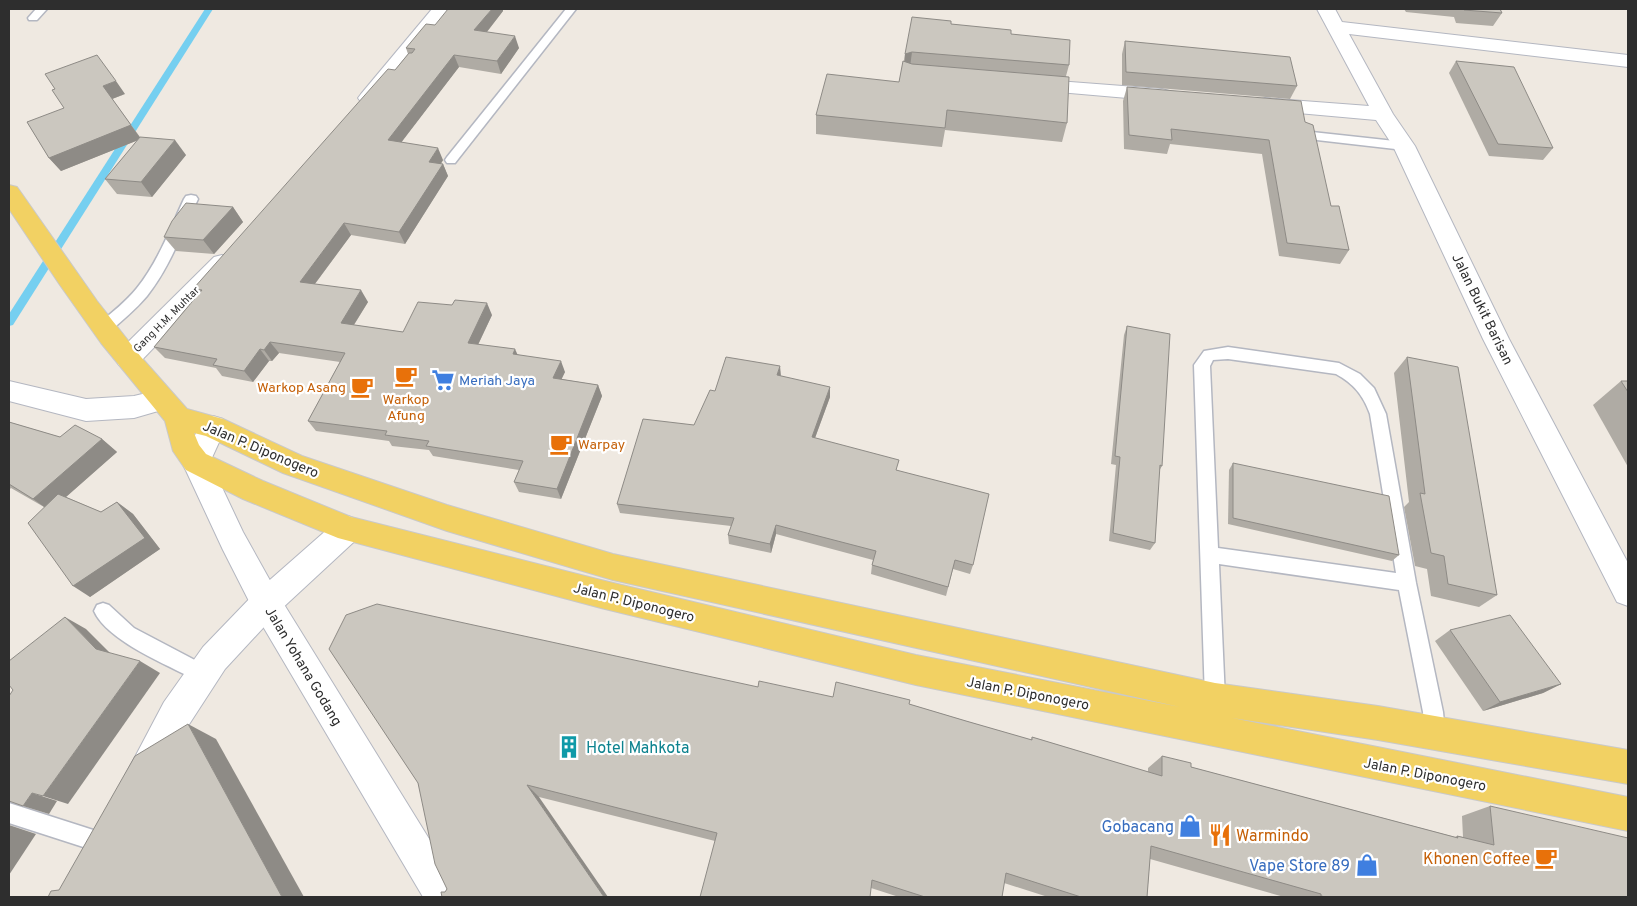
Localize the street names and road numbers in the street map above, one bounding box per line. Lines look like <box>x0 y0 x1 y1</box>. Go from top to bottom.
street label: Jalan Bukit Barisan <box>1447 251 1516 368</box>
street label: Gang H.M. Muhtar <box>131 283 203 356</box>
street label: Jalan P. Diponogero <box>200 418 321 483</box>
street label: Jalan P. Diponogero <box>571 580 696 627</box>
street label: Jalan Yohana Godang <box>261 604 345 729</box>
street label: Jalan P. Diponogero <box>965 674 1091 715</box>
street label: Jalan P. Diponogero <box>1362 755 1488 796</box>

